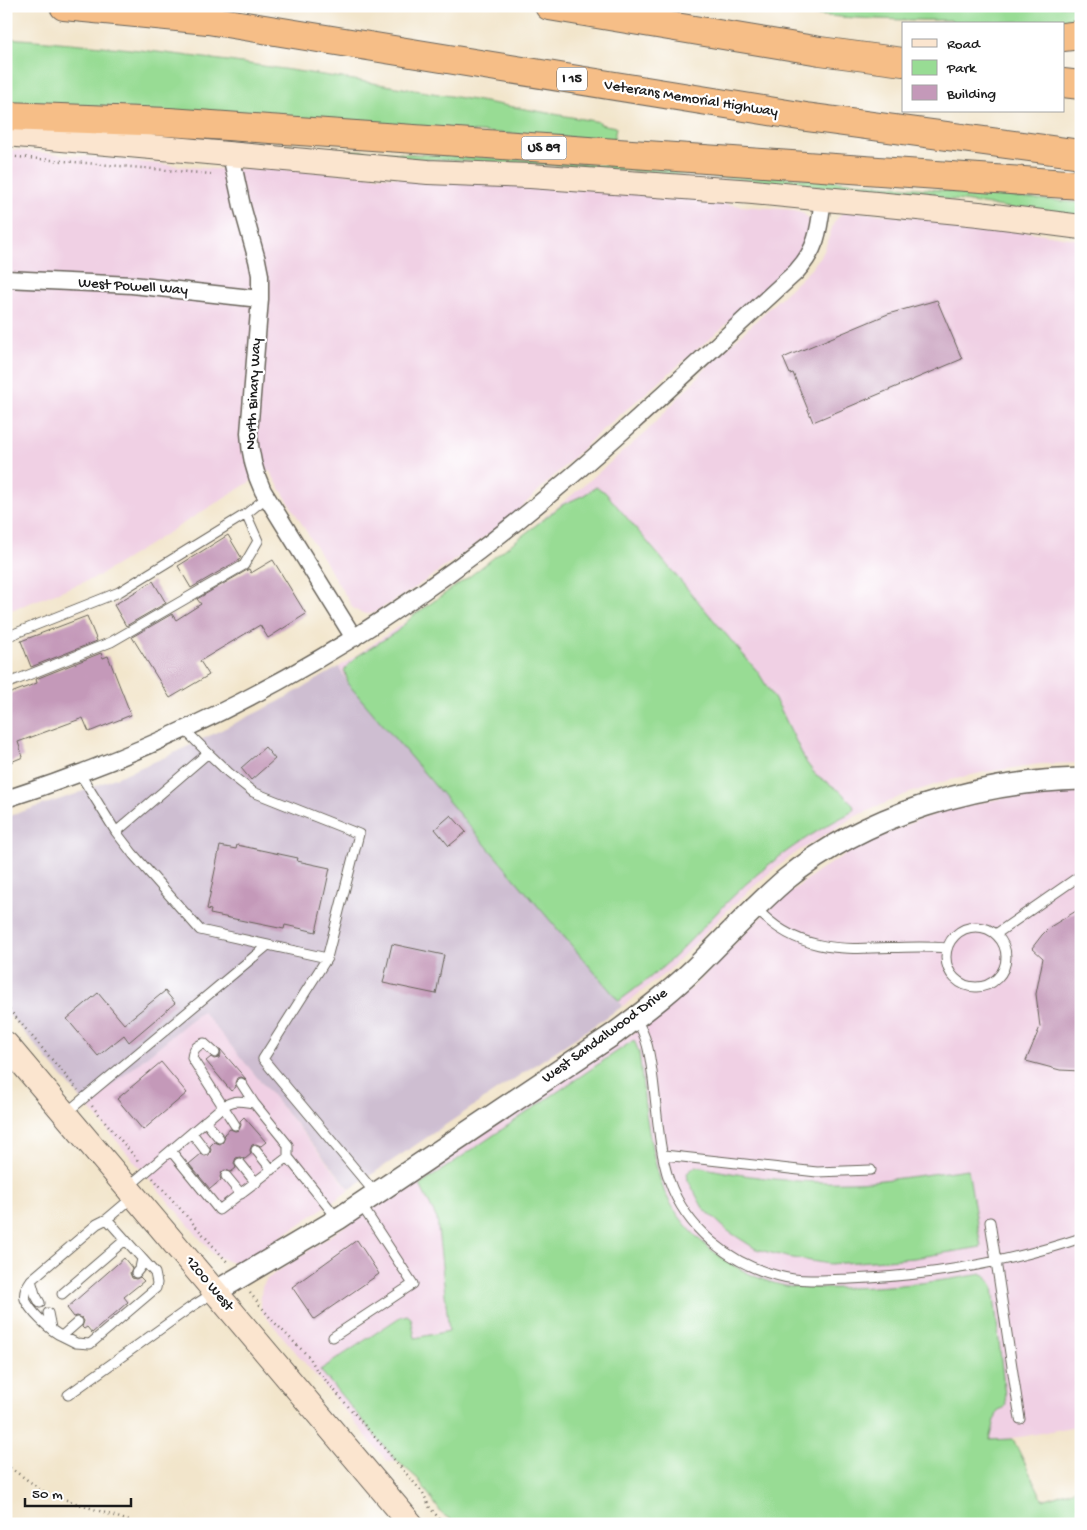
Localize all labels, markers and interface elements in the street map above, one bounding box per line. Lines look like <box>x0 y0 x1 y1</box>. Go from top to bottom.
legend <box>902 22 1064 112</box>
text: Road <box>947 36 981 54</box>
text: Park <box>946 60 977 78</box>
road number: I 15 <box>557 68 587 90</box>
street label: Veterans Memorial Highway <box>602 76 780 122</box>
text: Building <box>946 86 996 104</box>
road number: US 89 <box>522 136 566 160</box>
street label: West Powell Way <box>78 274 189 300</box>
street label: North Binary Way <box>242 337 266 450</box>
street label: West Sandalwood Drive <box>539 984 671 1088</box>
street label: 1200 West <box>180 1252 238 1317</box>
scale bar <box>25 1475 131 1507</box>
text: 50 m <box>32 1486 63 1504</box>

